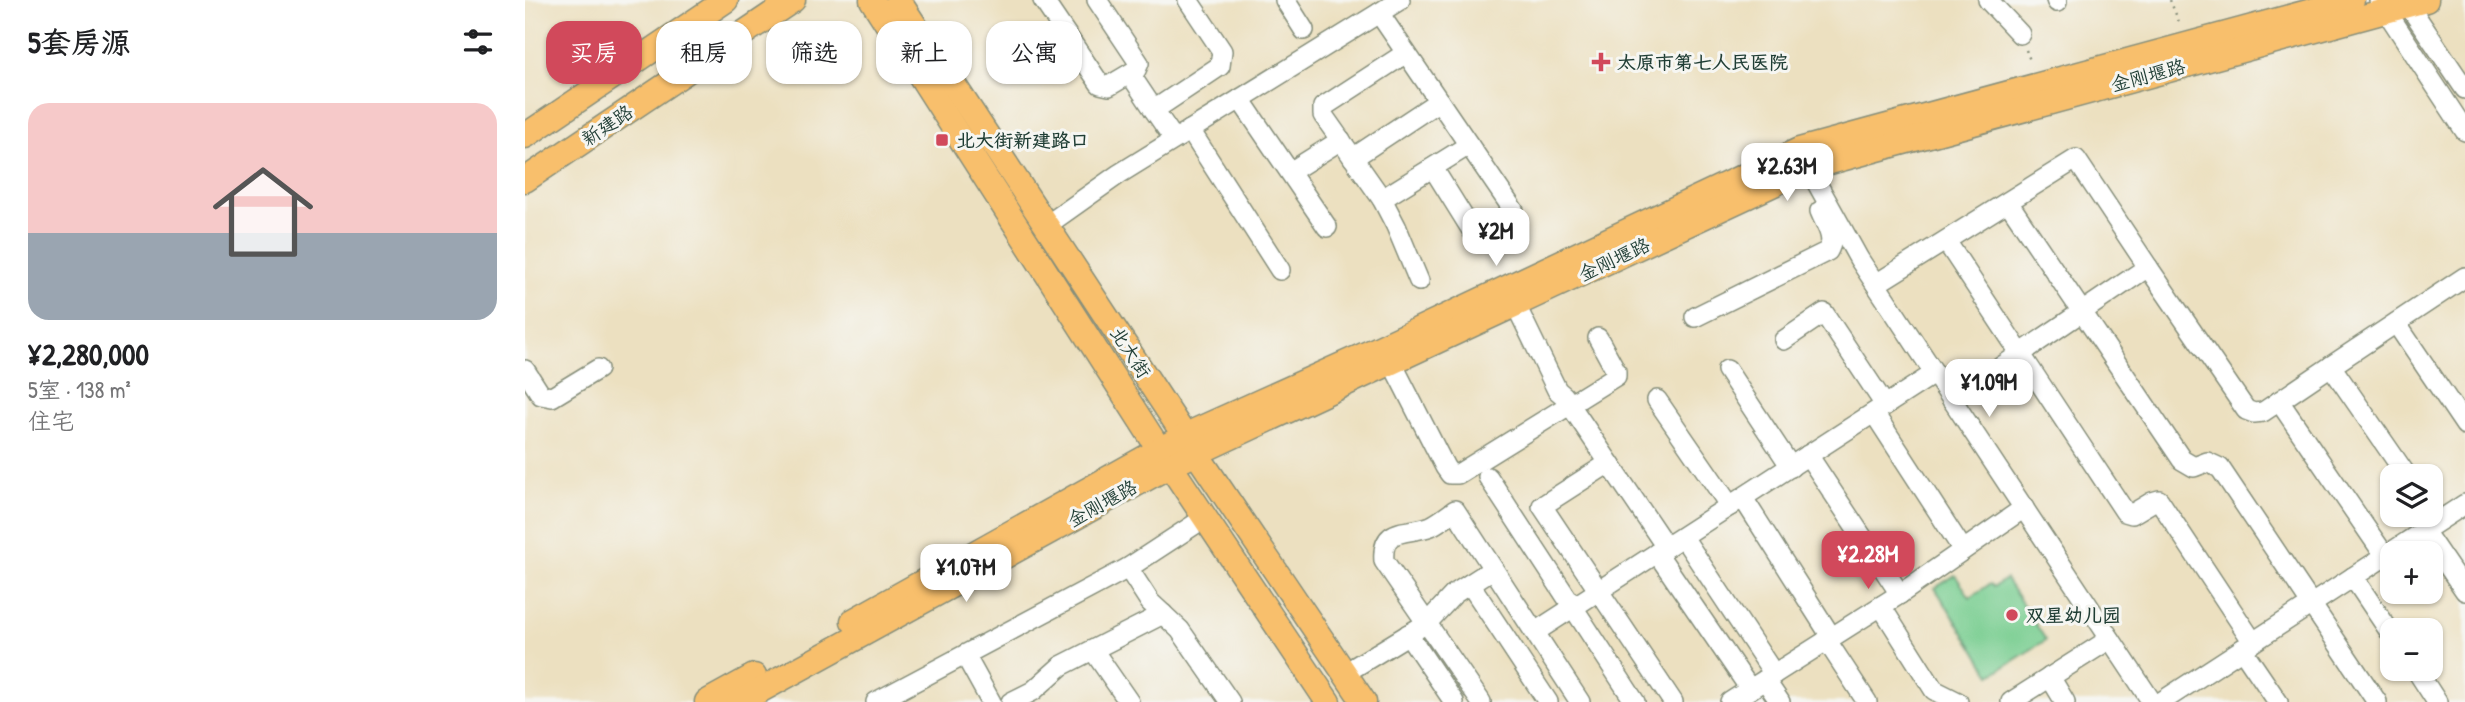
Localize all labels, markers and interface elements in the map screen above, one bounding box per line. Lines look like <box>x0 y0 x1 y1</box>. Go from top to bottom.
chip: 买房 <box>546 21 642 84</box>
chip: 租房 <box>656 21 752 84</box>
chip: 筛选 <box>766 21 862 84</box>
chip: 新上 <box>876 21 972 84</box>
chip: 公寓 <box>986 21 1082 84</box>
text: 5套房源 <box>28 22 131 62</box>
icon: filters <box>459 23 497 61</box>
place label: 太原市第七人民医院 <box>1617 49 1788 75</box>
marker: 太原市第七人民医院 <box>1591 52 1611 72</box>
street label: 金刚堰路 <box>2108 53 2188 97</box>
street label: 新建路 <box>576 98 638 152</box>
place label: 北大街新建路口 <box>956 127 1089 153</box>
marker: 北大街新建路口 <box>934 132 950 148</box>
pin: ¥2.63M <box>1730 144 1844 203</box>
icon: home <box>200 149 326 275</box>
text: ¥2.63M <box>1757 150 1817 181</box>
pin: ¥2M <box>1462 208 1530 268</box>
text: ¥2M <box>1478 215 1514 246</box>
street label: 金刚堰路 <box>1574 231 1654 287</box>
street label: 北大街 <box>1105 321 1157 383</box>
text: ¥2,280,000 <box>28 334 149 374</box>
pin: ¥1.09M <box>1932 360 2046 419</box>
text: ¥1.09M <box>1961 366 2017 397</box>
text: 5室 · 138 m² <box>28 374 131 405</box>
text: 住宅 <box>28 405 74 436</box>
map controls <box>2380 464 2443 681</box>
button: layers <box>2380 464 2443 527</box>
street label: 金刚堰路 <box>1062 473 1142 533</box>
pin: ¥2.28M <box>1811 532 1925 591</box>
text: ¥2.28M <box>1838 538 1898 569</box>
button: + <box>2380 541 2443 604</box>
pin: ¥1.07M <box>909 544 1023 604</box>
text: ¥1.07M <box>936 551 996 582</box>
place label: 双星幼儿园 <box>2026 602 2121 628</box>
marker: 双星幼儿园 <box>2004 607 2020 623</box>
button: − <box>2380 618 2443 681</box>

